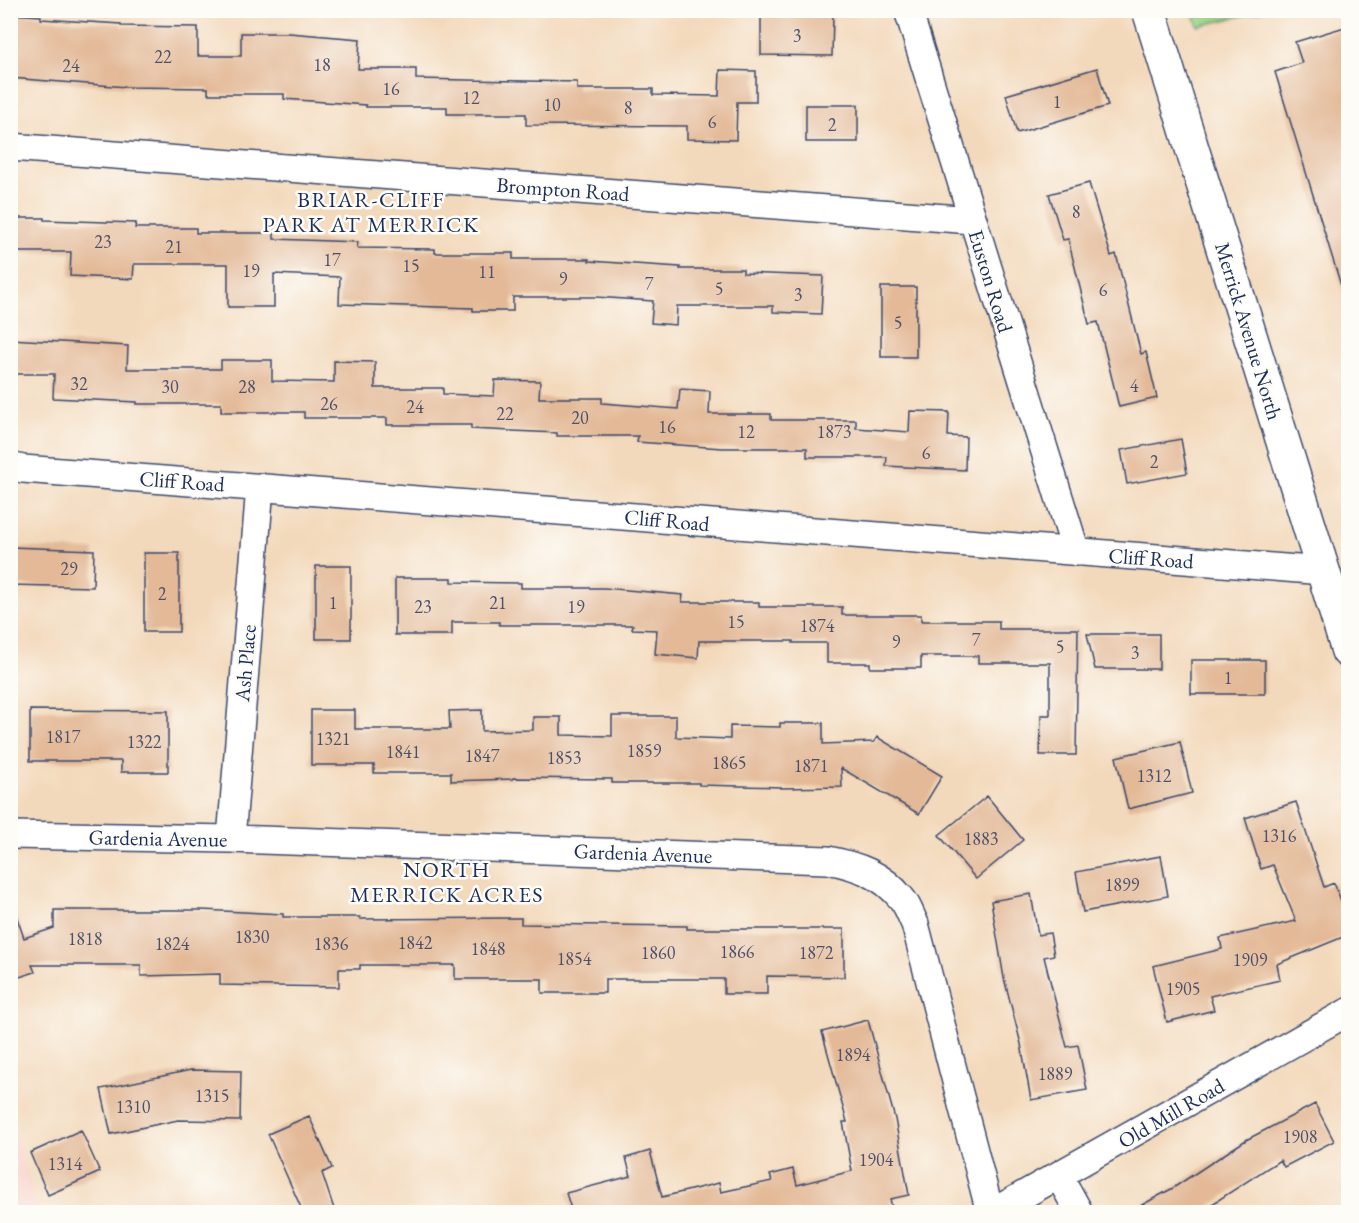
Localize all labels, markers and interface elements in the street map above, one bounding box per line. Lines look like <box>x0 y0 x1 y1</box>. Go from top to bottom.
house number: 3 <box>793 24 801 47</box>
house number: 22 <box>154 45 172 68</box>
house number: 18 <box>313 53 331 76</box>
house number: 24 <box>62 54 80 77</box>
house number: 16 <box>382 77 400 100</box>
house number: 12 <box>462 86 480 109</box>
house number: 1 <box>1053 90 1061 113</box>
house number: 10 <box>543 93 561 116</box>
house number: 8 <box>624 96 632 119</box>
house number: 6 <box>708 110 717 133</box>
house number: 2 <box>828 113 837 136</box>
street label: Brompton Road <box>496 171 631 207</box>
district label: BRIAR-CLIFF PARK AT MERRICK <box>263 185 479 239</box>
house number: 8 <box>1072 200 1080 223</box>
street label: Euston Road <box>963 226 1020 336</box>
house number: 23 <box>94 230 112 253</box>
house number: 21 <box>165 235 183 258</box>
street label: Merrick Avenue North <box>1209 239 1289 423</box>
house number: 17 <box>323 248 341 271</box>
house number: 15 <box>402 254 420 277</box>
house number: 19 <box>242 259 260 282</box>
house number: 11 <box>478 260 496 283</box>
house number: 9 <box>559 267 568 290</box>
house number: 7 <box>645 272 654 295</box>
house number: 5 <box>715 277 723 300</box>
house number: 6 <box>1099 278 1108 301</box>
house number: 3 <box>794 283 802 306</box>
house number: 5 <box>894 311 902 334</box>
house number: 32 <box>70 372 88 395</box>
house number: 4 <box>1130 374 1139 397</box>
house number: 30 <box>161 375 179 398</box>
house number: 28 <box>238 375 256 398</box>
house number: 26 <box>320 392 338 415</box>
house number: 24 <box>406 395 424 418</box>
house number: 22 <box>496 402 514 425</box>
house number: 20 <box>571 406 589 429</box>
house number: 16 <box>658 415 676 438</box>
house number: 12 <box>737 420 755 443</box>
house number: 1873 <box>817 420 851 443</box>
house number: 6 <box>922 441 931 464</box>
house number: 2 <box>1150 450 1159 473</box>
street label: Cliff Road <box>138 465 226 497</box>
street label: Cliff Road <box>623 503 711 537</box>
street label: Cliff Road <box>1107 542 1195 574</box>
house number: 29 <box>60 557 78 580</box>
house number: 2 <box>158 582 167 605</box>
house number: 1 <box>329 591 337 614</box>
house number: 21 <box>489 591 507 614</box>
house number: 23 <box>414 595 432 618</box>
house number: 19 <box>567 595 585 618</box>
house number: 15 <box>727 610 745 633</box>
house number: 1874 <box>800 614 835 637</box>
street label: Ash Place <box>228 623 262 704</box>
house number: 7 <box>972 628 981 651</box>
house number: 9 <box>892 630 901 653</box>
house number: 5 <box>1056 635 1064 658</box>
house number: 3 <box>1131 641 1139 664</box>
house number: 1 <box>1224 666 1232 689</box>
house number: 1817 <box>46 725 81 748</box>
house number: 1321 <box>316 727 350 750</box>
house number: 1322 <box>127 730 162 753</box>
house number: 1859 <box>627 739 662 762</box>
house number: 1841 <box>386 740 420 763</box>
house number: 1847 <box>465 744 500 767</box>
house number: 1853 <box>547 746 581 769</box>
house number: 1865 <box>712 751 746 774</box>
house number: 1871 <box>794 754 828 777</box>
house number: 1312 <box>1137 764 1172 787</box>
street label: Gardenia Avenue <box>88 823 228 853</box>
house number: 1316 <box>1262 824 1297 847</box>
house number: 1883 <box>964 827 998 850</box>
street label: Gardenia Avenue <box>573 837 713 869</box>
district label: NORTH MERRICK ACRES <box>350 855 544 909</box>
house number: 1899 <box>1105 873 1140 896</box>
house number: 1830 <box>235 925 270 948</box>
house number: 1818 <box>68 927 102 950</box>
house number: 1842 <box>398 931 433 954</box>
house number: 1824 <box>155 932 190 955</box>
house number: 1836 <box>314 932 349 955</box>
house number: 1848 <box>471 937 505 960</box>
house number: 1866 <box>720 940 755 963</box>
house number: 1860 <box>641 941 676 964</box>
house number: 1872 <box>799 941 834 964</box>
house number: 1854 <box>557 947 592 970</box>
house number: 1909 <box>1233 948 1268 971</box>
house number: 1905 <box>1166 977 1200 1000</box>
house number: 1894 <box>836 1043 871 1066</box>
house number: 1889 <box>1038 1062 1073 1085</box>
street label: Old Mill Road <box>1113 1072 1229 1154</box>
house number: 1315 <box>195 1084 229 1107</box>
house number: 1310 <box>116 1095 151 1118</box>
house number: 1908 <box>1283 1125 1317 1148</box>
house number: 1904 <box>859 1148 894 1171</box>
house number: 1314 <box>48 1152 83 1175</box>

